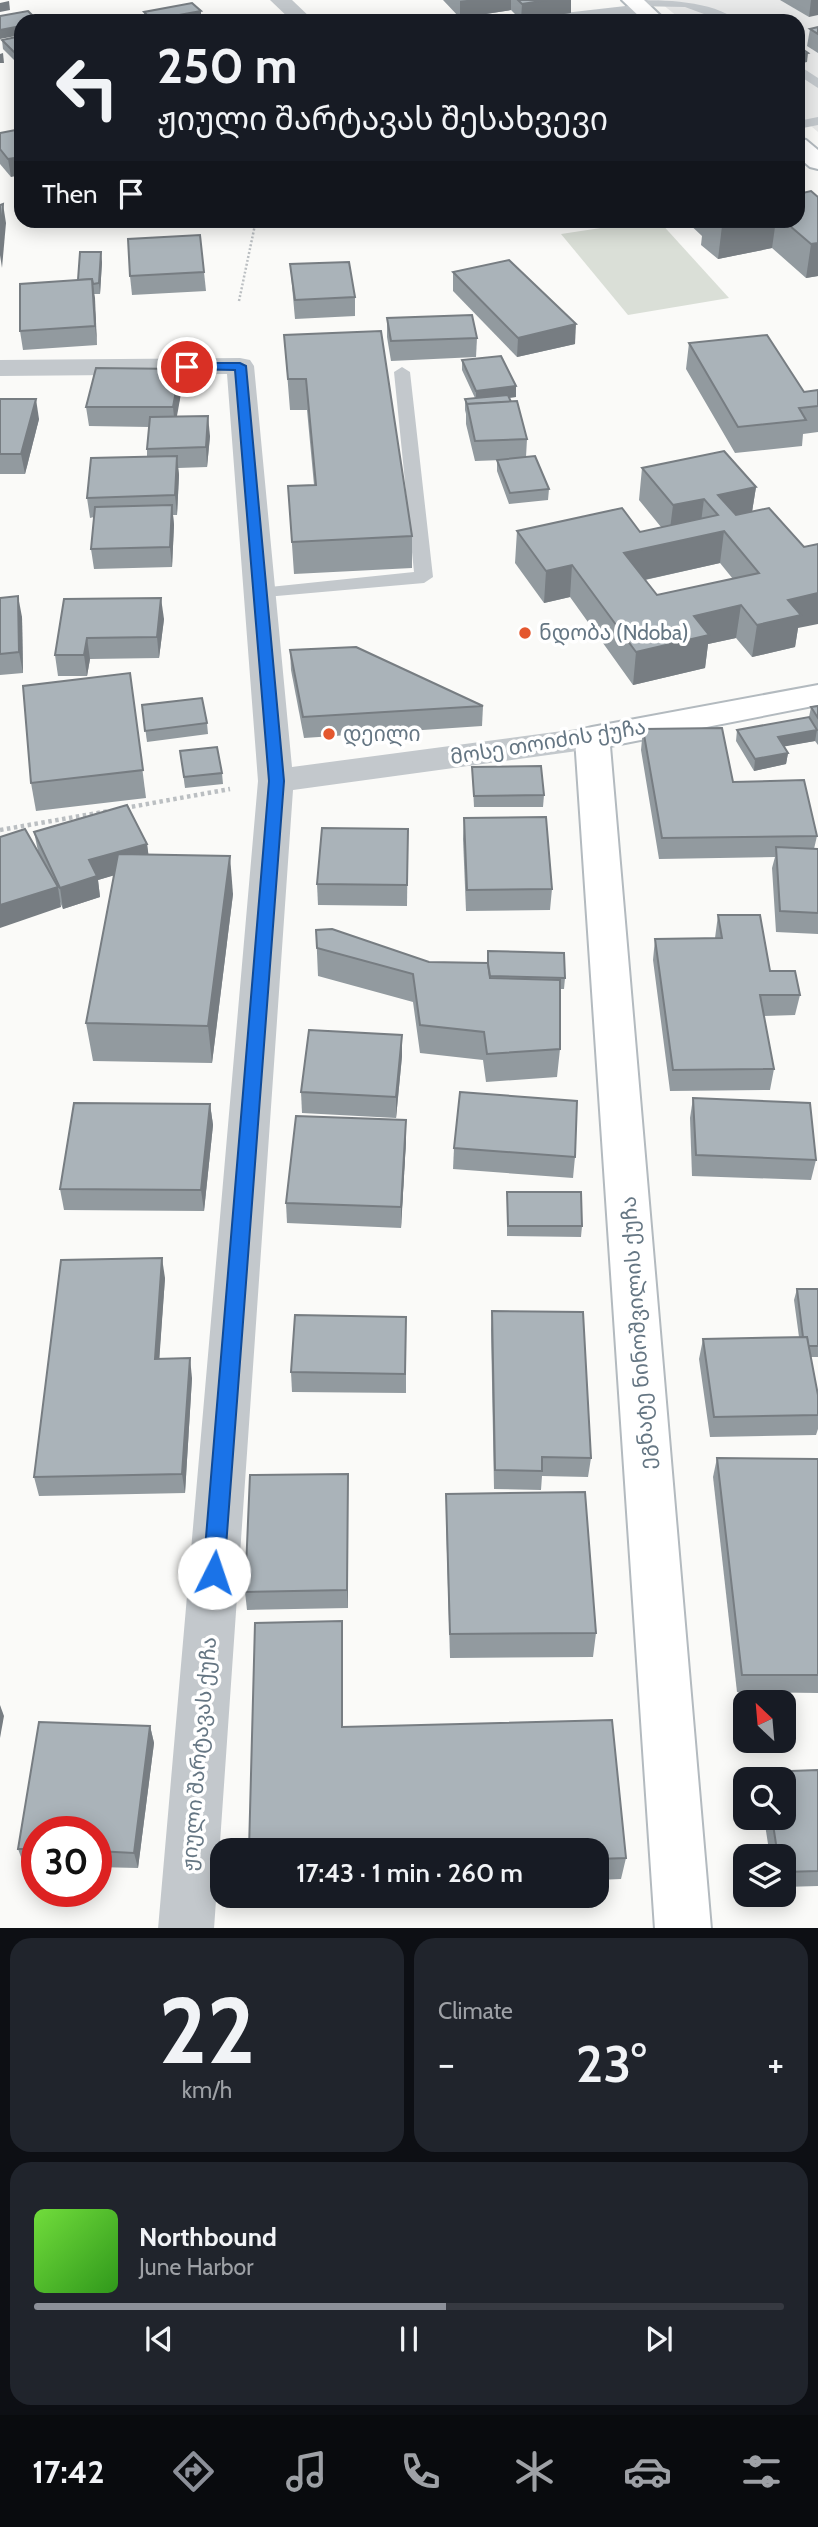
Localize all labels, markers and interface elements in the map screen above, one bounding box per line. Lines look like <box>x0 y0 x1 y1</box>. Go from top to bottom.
text: 250 m <box>157 36 297 95</box>
icon: left <box>42 42 133 133</box>
text: ჟიული შარტავას შესახვევი <box>157 99 608 138</box>
icon: arrive <box>112 175 150 213</box>
text: Then <box>42 178 98 210</box>
pin <box>157 337 217 397</box>
icon: arrive <box>168 348 206 386</box>
place label: ნდობა (Ndoba) <box>539 620 689 646</box>
marker: ნდობა (Ndoba) <box>517 625 533 641</box>
street label: მოსე თოიძის ქუჩა <box>448 714 647 769</box>
place label: დეილი <box>343 721 421 747</box>
marker: დეილი <box>321 726 337 742</box>
street label: ეგნატე ნინოშვილის ქუჩა <box>615 1195 661 1471</box>
position arrow <box>177 1536 251 1610</box>
street label: ჟიული შარტავას ქუჩა <box>176 1636 222 1872</box>
north arrow <box>733 1690 796 1754</box>
map controls <box>733 1690 796 1907</box>
button: search <box>733 1767 796 1830</box>
speed limit sign: 30 <box>21 1816 112 1907</box>
button: layers <box>733 1844 796 1907</box>
text: 17:43 · 1 min · 260 m <box>296 1857 523 1889</box>
text: 22 <box>159 1975 255 2086</box>
text: Climate <box>438 1997 513 2025</box>
text: 23° <box>576 2032 646 2095</box>
text: − <box>438 2040 455 2087</box>
text: + <box>767 2040 784 2087</box>
text: km/h <box>182 2076 232 2104</box>
text: Northbound <box>139 2221 277 2253</box>
text: June Harbor <box>139 2253 253 2281</box>
icon: previous <box>140 2320 178 2358</box>
icon: pause <box>390 2320 428 2358</box>
icon: next <box>640 2320 678 2358</box>
icon: directions <box>169 2447 218 2496</box>
icon: music <box>282 2447 331 2496</box>
icon: phone <box>396 2447 445 2496</box>
icon: climate <box>510 2447 559 2496</box>
icon: car <box>623 2447 672 2496</box>
icon: filters <box>737 2447 786 2496</box>
text: 17:42 <box>32 2452 104 2491</box>

